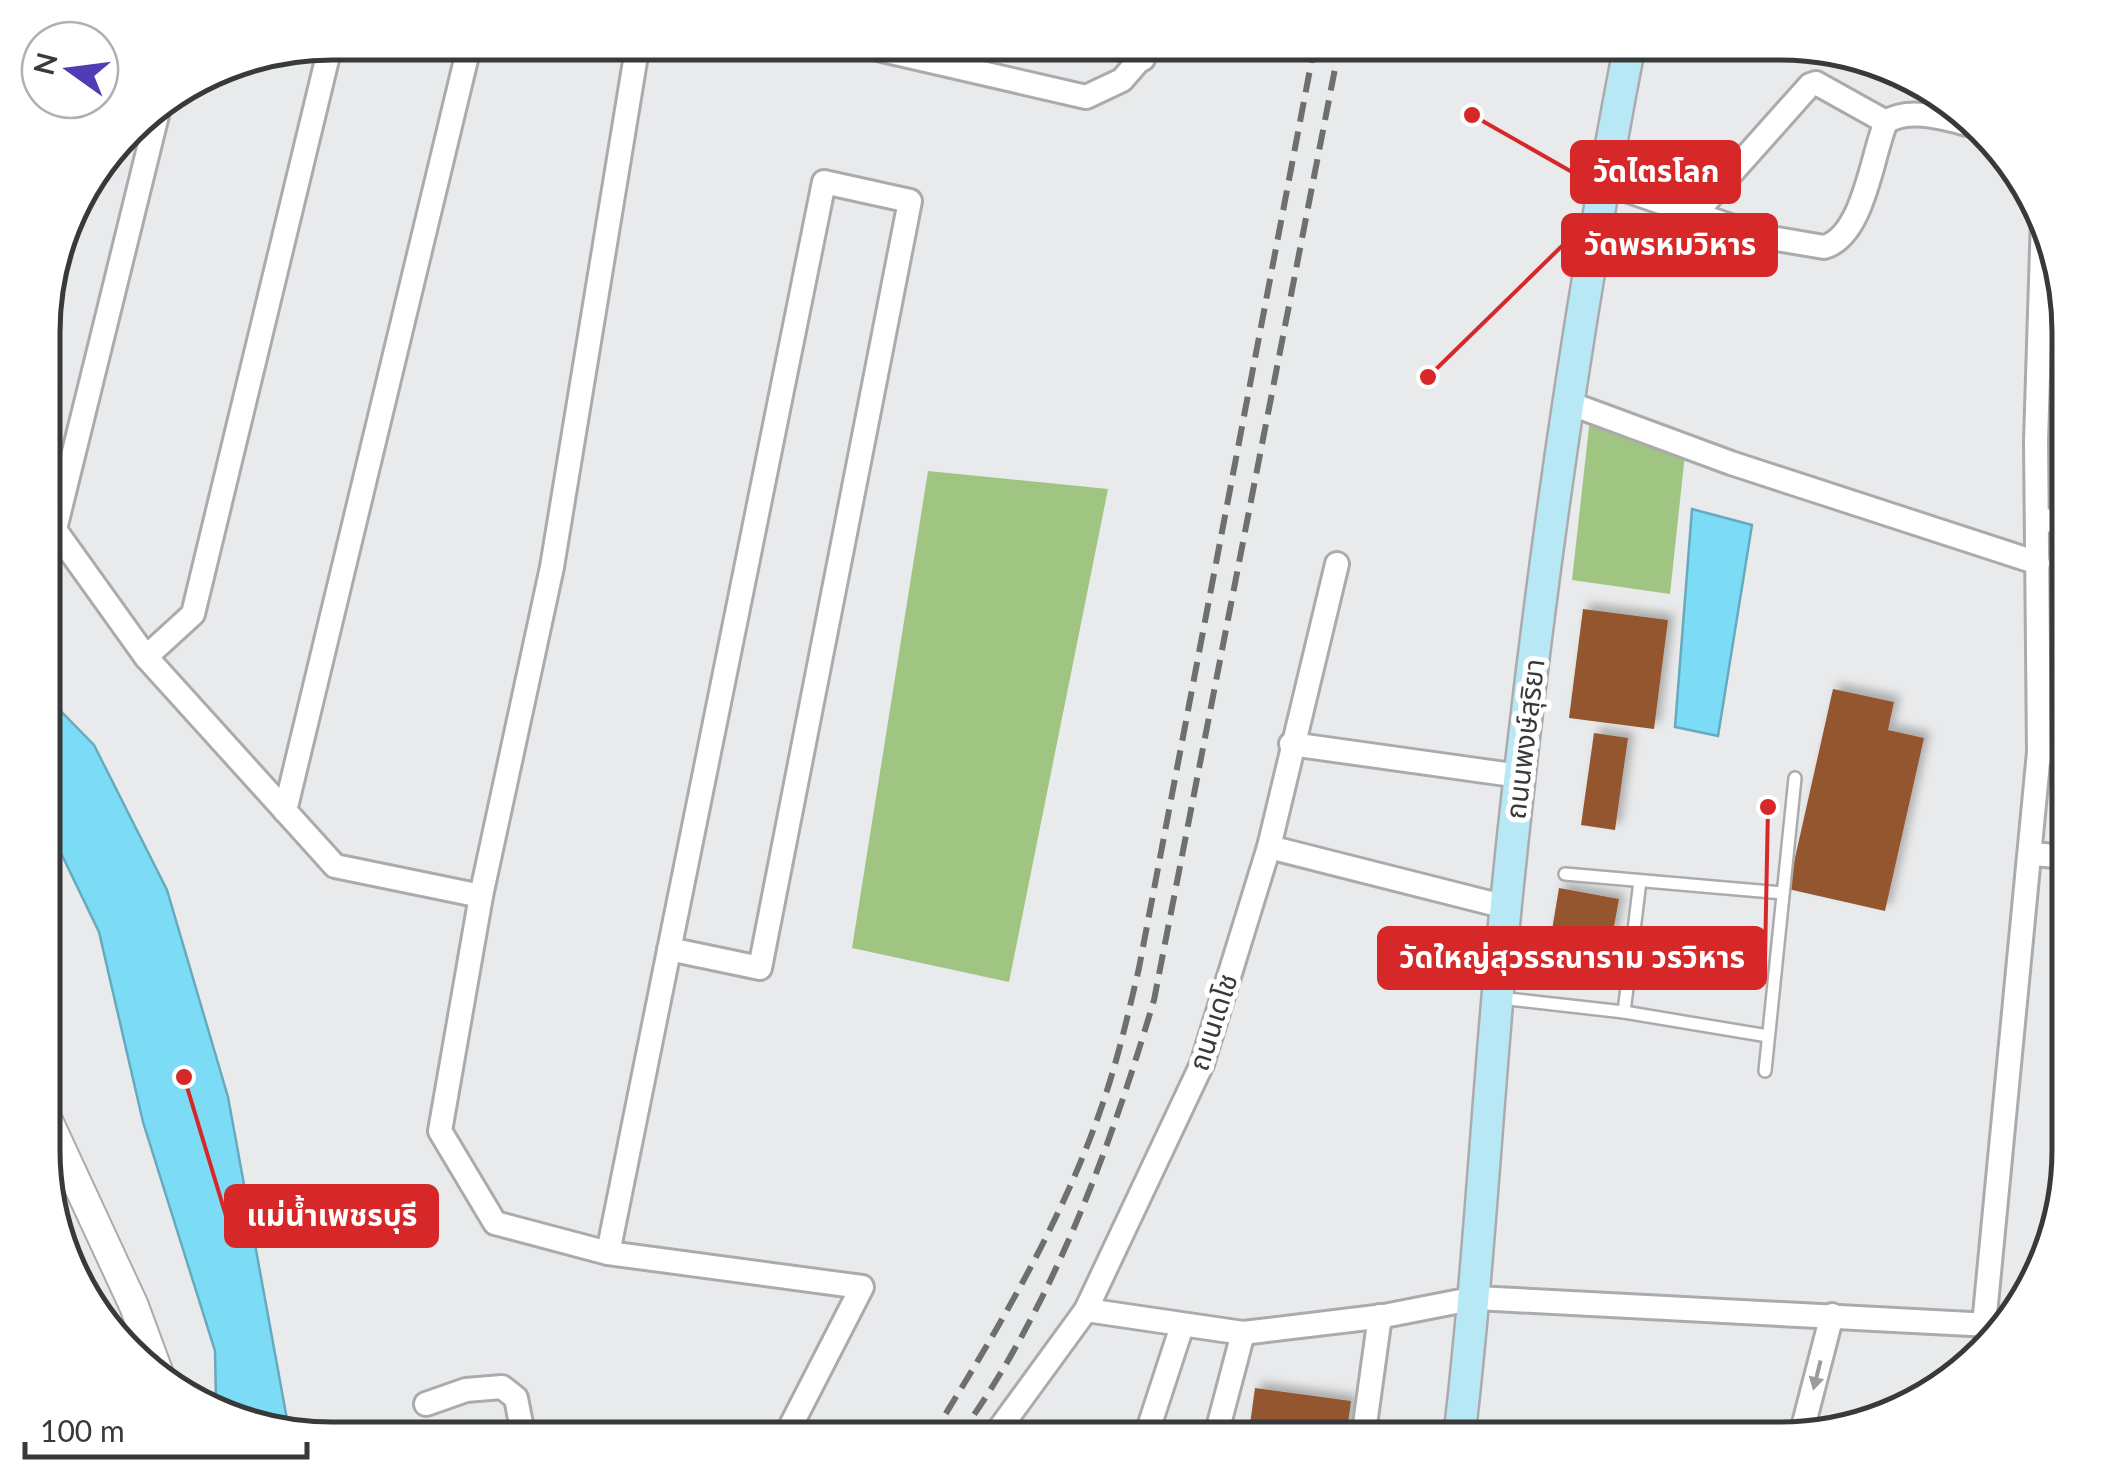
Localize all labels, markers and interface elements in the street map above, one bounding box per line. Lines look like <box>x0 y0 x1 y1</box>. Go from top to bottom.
north arrow <box>20 20 120 120</box>
text: N <box>26 49 64 78</box>
callout: วัดไตรโลก <box>1572 142 1739 202</box>
text: วัดไตรโลก <box>1593 152 1719 188</box>
callout: วัดพรหมวิหาร <box>1563 215 1776 275</box>
text: วัดพรหมวิหาร <box>1584 225 1756 261</box>
street label: ถนนพงษ์สุริยา <box>1497 657 1552 821</box>
callout: วัดใหญ่สุวรรณาราม วรวิหาร <box>1379 928 1765 988</box>
text: วัดใหญ่สุวรรณาราม วรวิหาร <box>1399 938 1745 976</box>
street label: ถนนเดโช <box>1180 969 1244 1075</box>
callout: แม่น้ำเพชรบุรี <box>226 1186 437 1246</box>
text: แม่น้ำเพชรบุรี <box>247 1194 417 1234</box>
one-way arrow <box>1808 1360 1824 1391</box>
scale bar <box>25 1397 308 1459</box>
text: 100 m <box>40 1412 125 1448</box>

